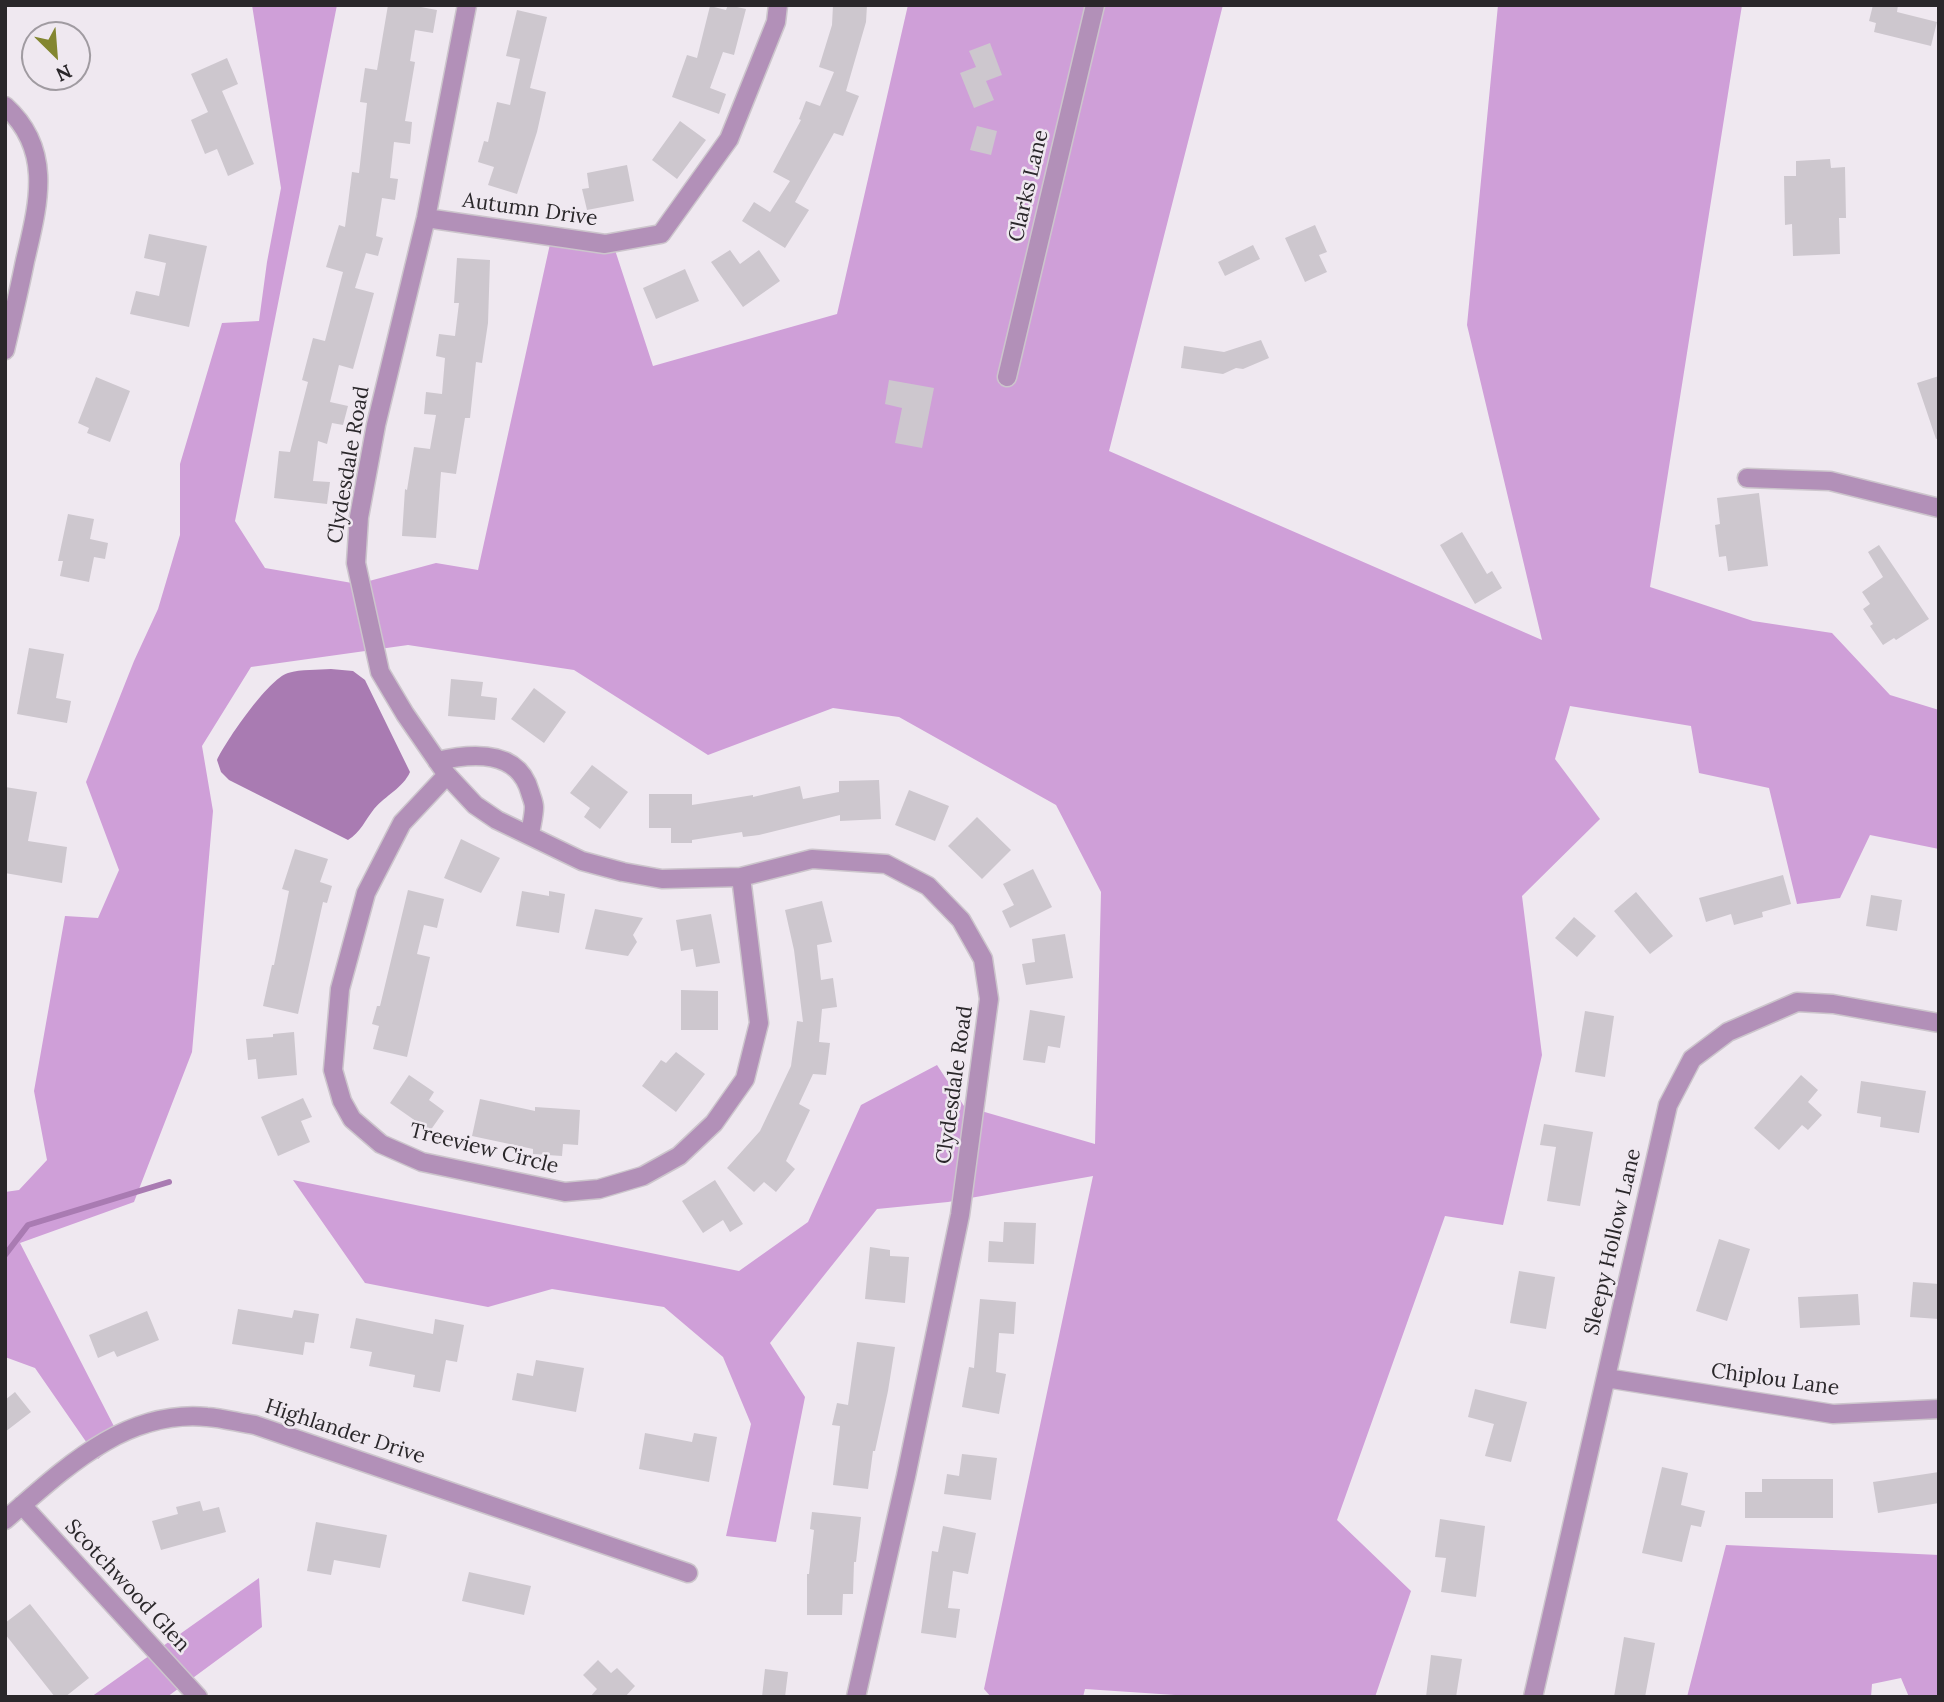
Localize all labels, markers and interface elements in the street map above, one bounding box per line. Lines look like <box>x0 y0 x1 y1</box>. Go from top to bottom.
north arrow <box>21 21 91 91</box>
text: N <box>52 59 76 87</box>
street label: Clarks Lane <box>1004 127 1054 245</box>
street label: Autumn Drive <box>461 188 599 232</box>
street label: Clydesdale Road <box>323 384 375 546</box>
street label: Clydesdale Road <box>931 1004 979 1166</box>
street label: Treeview Circle <box>407 1118 561 1180</box>
street label: Sleepy Hollow Lane <box>1579 1146 1647 1338</box>
street label: Chiplou Lane <box>1709 1359 1841 1401</box>
street label: Highlander Drive <box>262 1394 428 1470</box>
street label: Scotchwood Glen <box>59 1514 195 1658</box>

